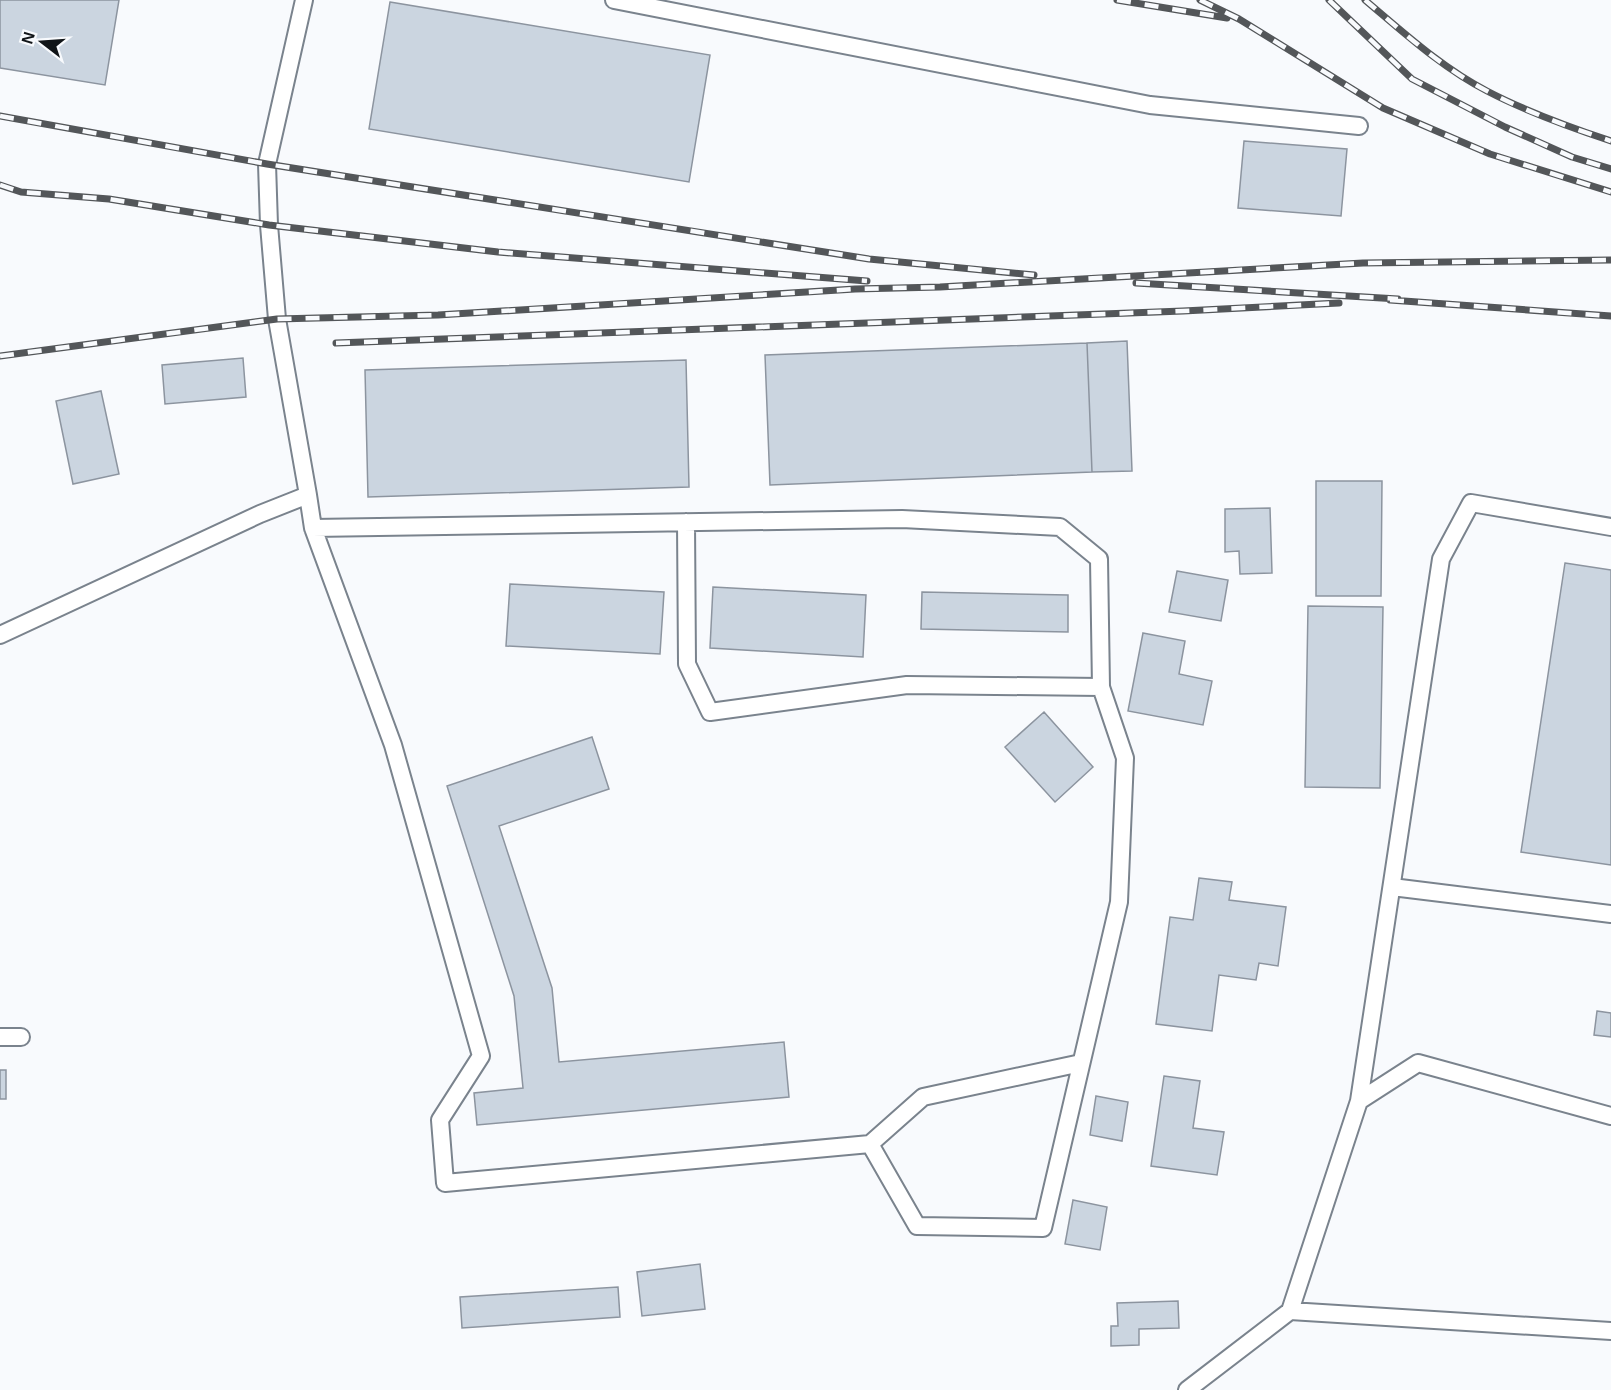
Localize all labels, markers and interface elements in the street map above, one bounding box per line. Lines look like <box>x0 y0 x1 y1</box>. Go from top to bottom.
north arrow <box>12 12 72 72</box>
text: N <box>18 30 38 46</box>

